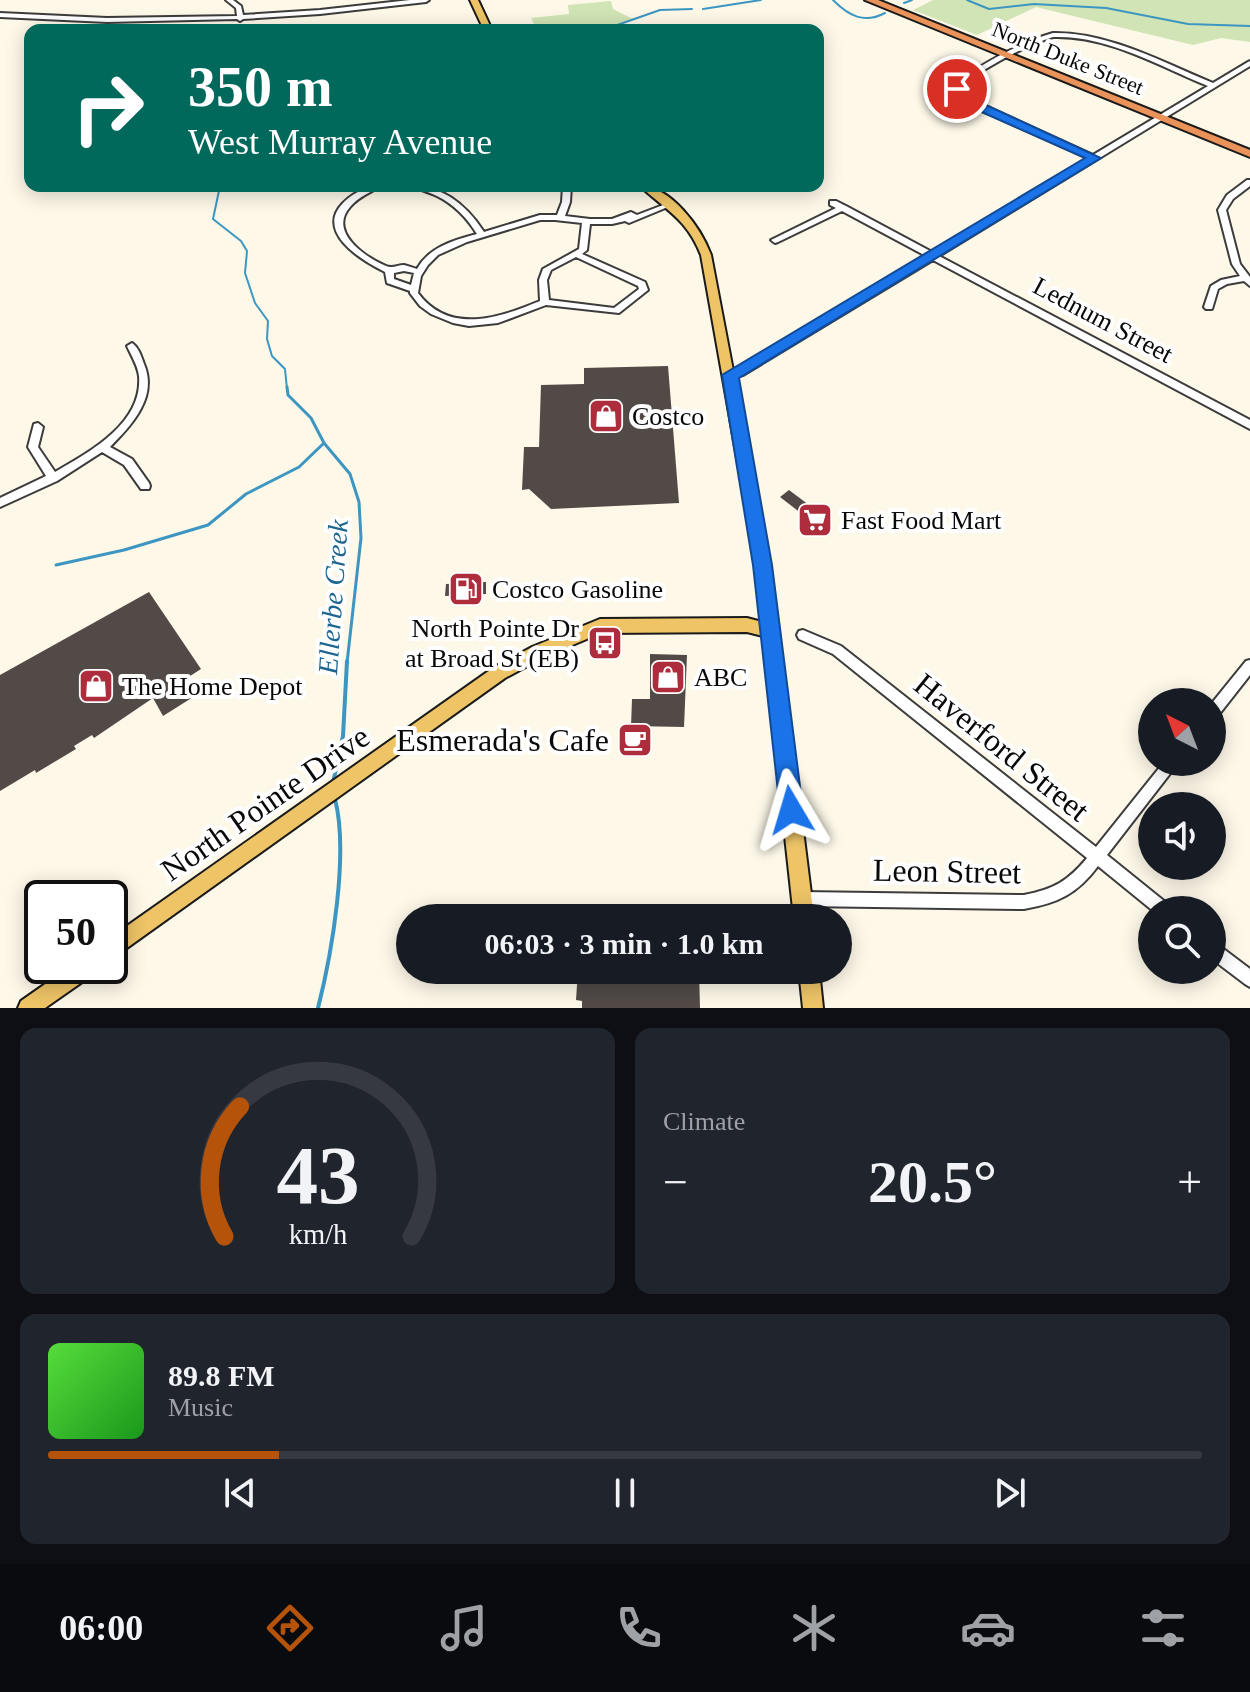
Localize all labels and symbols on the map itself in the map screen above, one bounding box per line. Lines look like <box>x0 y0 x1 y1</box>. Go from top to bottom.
street label: North Duke Street <box>989 16 1147 100</box>
pin <box>923 55 991 123</box>
street label: Lednum Street <box>1028 271 1178 369</box>
shop icon: Costco <box>587 397 625 435</box>
place label: Costco <box>632 402 704 431</box>
supermarket icon: Fast Food Mart <box>796 501 834 539</box>
place label: Fast Food Mart <box>841 506 1002 535</box>
water label: Ellerbe Creek <box>312 518 354 677</box>
fuel station icon: Costco Gasoline <box>447 570 485 608</box>
place label: Costco Gasoline <box>492 575 663 604</box>
place label: North Pointe Dr at Broad St (EB) <box>405 614 579 673</box>
bus stop icon: North Pointe Dr at Broad St (EB) <box>586 624 624 662</box>
shop icon: ABC <box>649 658 687 696</box>
place label: ABC <box>694 663 747 692</box>
street label: Haverford Street <box>907 666 1097 828</box>
shop icon: The Home Depot <box>77 667 115 705</box>
place label: The Home Depot <box>122 672 303 701</box>
north arrow <box>1138 688 1226 776</box>
street label: North Pointe Drive <box>154 718 376 888</box>
cafe icon: Esmerada's Cafe <box>616 721 654 759</box>
place label: Esmerada's Cafe <box>396 722 609 758</box>
position arrow <box>749 768 833 852</box>
street label: Leon Street <box>873 852 1022 890</box>
speed limit sign: 50 <box>24 880 128 984</box>

